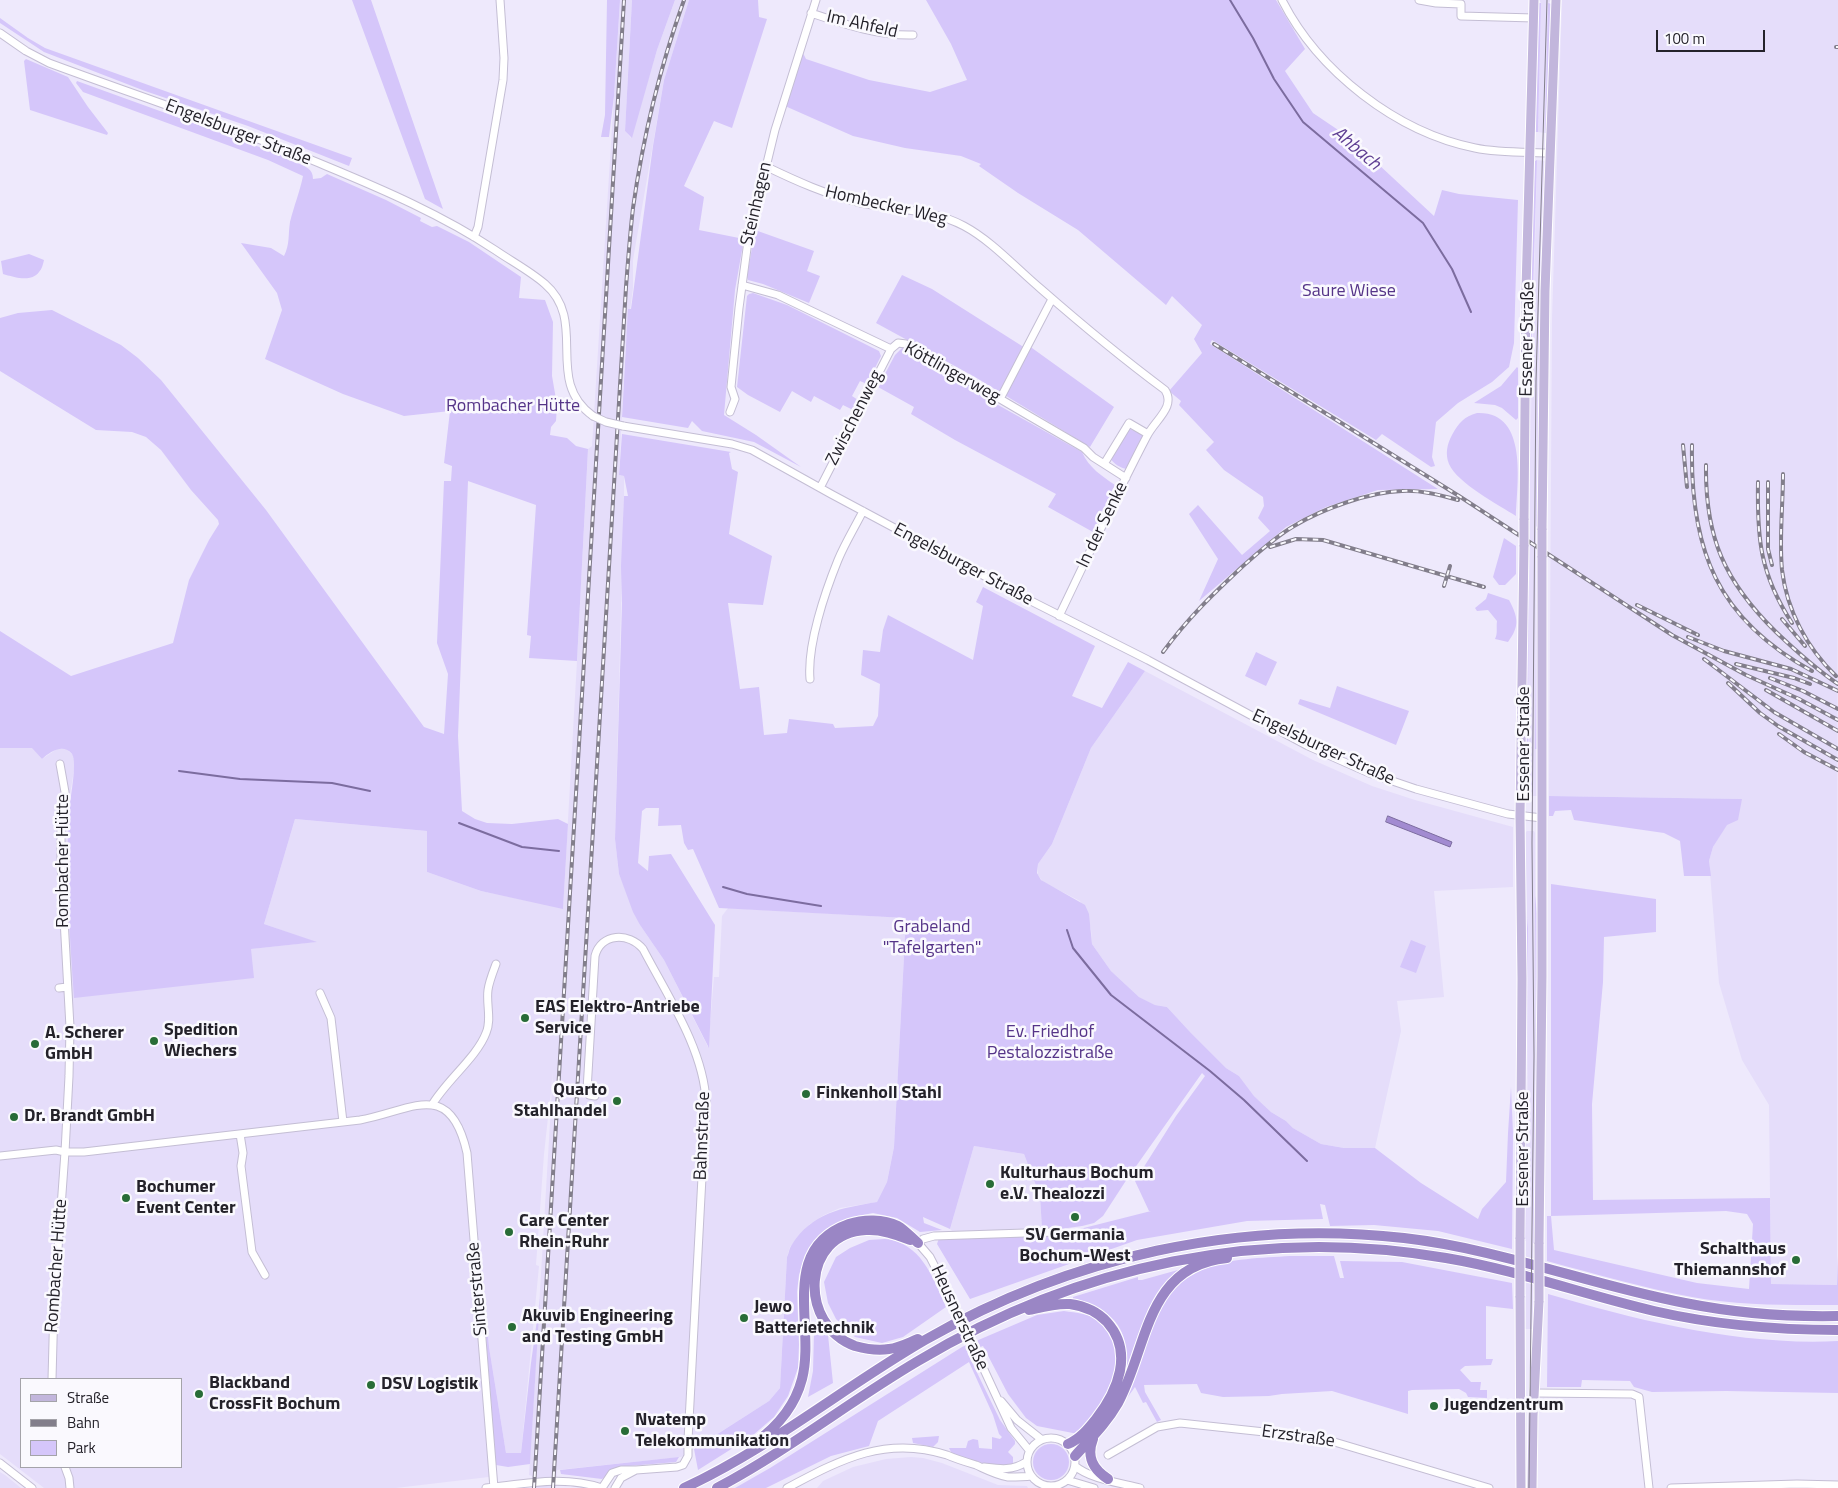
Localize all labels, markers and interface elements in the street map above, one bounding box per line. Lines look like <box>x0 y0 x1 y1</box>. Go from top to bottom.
street label: Im Ahfeld <box>824 6 900 44</box>
scale bar <box>1658 20 1767 52</box>
text: 100 m <box>1664 27 1705 50</box>
street label: Engelsburger Straße <box>162 95 314 171</box>
water label: Ahbach <box>1327 122 1385 176</box>
street label: Steinhagen <box>737 160 777 248</box>
street label: Hombecker Weg <box>823 181 949 231</box>
park label: Saure Wiese <box>1302 281 1396 303</box>
street label: Essener Straße <box>1516 281 1540 397</box>
street label: Köttlingerweg <box>900 338 1004 408</box>
street label: Zwischenweg <box>822 367 888 469</box>
park label: Rombacher Hütte <box>446 396 580 418</box>
street label: In der Senke <box>1073 479 1133 571</box>
street label: Engelsburger Straße <box>890 519 1036 611</box>
street label: Essener Straße <box>1514 686 1536 802</box>
street label: Engelsburger Straße <box>1248 706 1398 790</box>
street label: Rombacher Hütte <box>53 794 75 928</box>
park label: Grabeland "Tafelgarten" <box>883 917 981 960</box>
place label: EAS Elektro-Antriebe Service <box>535 997 700 1040</box>
marker: EAS Elektro-Antriebe Service <box>519 1012 531 1024</box>
place label: Spedition Wiechers <box>164 1020 238 1062</box>
park label: Ev. Friedhof Pestalozzistraße <box>987 1022 1113 1064</box>
place label: A. Scherer GmbH <box>45 1023 124 1066</box>
marker: Spedition Wiechers <box>148 1035 160 1047</box>
marker: A. Scherer GmbH <box>29 1038 41 1050</box>
place label: Quarto Stahlhandel <box>514 1080 607 1122</box>
place label: Finkenholl Stahl <box>816 1083 942 1105</box>
marker: Finkenholl Stahl <box>800 1088 812 1100</box>
street label: Bahnstraße <box>691 1091 715 1181</box>
street label: Essener Straße <box>1513 1091 1535 1207</box>
marker: Quarto Stahlhandel <box>611 1095 623 1107</box>
place label: Dr. Brandt GmbH <box>24 1106 155 1128</box>
marker: Dr. Brandt GmbH <box>8 1111 20 1123</box>
place label: Kulturhaus Bochum e.V. Thealozzi <box>1000 1163 1154 1206</box>
place label: Bochumer Event Center <box>136 1177 236 1220</box>
marker: Kulturhaus Bochum e.V. Thealozzi <box>984 1178 996 1190</box>
marker: Bochumer Event Center <box>120 1192 132 1204</box>
street label: Rombacher Hütte <box>42 1198 72 1334</box>
place label: Care Center Rhein-Ruhr <box>519 1211 609 1254</box>
marker: SV Germania Bochum-West <box>1069 1211 1081 1223</box>
place label: SV Germania Bochum-West <box>1019 1225 1131 1268</box>
marker: Care Center Rhein-Ruhr <box>503 1226 515 1238</box>
place label: Schalthaus Thiemannshof <box>1674 1239 1786 1282</box>
street label: Sinterstraße <box>463 1241 493 1337</box>
marker: Schalthaus Thiemannshof <box>1790 1254 1802 1266</box>
street label: Heusnerstraße <box>925 1262 993 1374</box>
place label: Jewo Batterietechnik <box>754 1297 875 1340</box>
place label: Akuvib Engineering and Testing GmbH <box>522 1306 673 1348</box>
marker: Jewo Batterietechnik <box>738 1312 750 1324</box>
marker: Akuvib Engineering and Testing GmbH <box>506 1321 518 1333</box>
place label: Blackband CrossFit Bochum <box>209 1373 340 1416</box>
place label: DSV Logistik <box>381 1374 478 1396</box>
legend <box>20 1378 182 1468</box>
marker: DSV Logistik <box>365 1379 377 1391</box>
text: Straße <box>67 1386 109 1409</box>
marker: Blackband CrossFit Bochum <box>193 1388 205 1400</box>
place label: Jugendzentrum <box>1444 1395 1564 1417</box>
marker: Jugendzentrum <box>1428 1400 1440 1412</box>
place label: Nvatemp Telekommunikation <box>635 1410 789 1452</box>
text: Bahn <box>67 1411 100 1434</box>
street label: Erzstraße <box>1260 1421 1336 1453</box>
marker: Nvatemp Telekommunikation <box>619 1425 631 1437</box>
text: Park <box>67 1436 96 1459</box>

